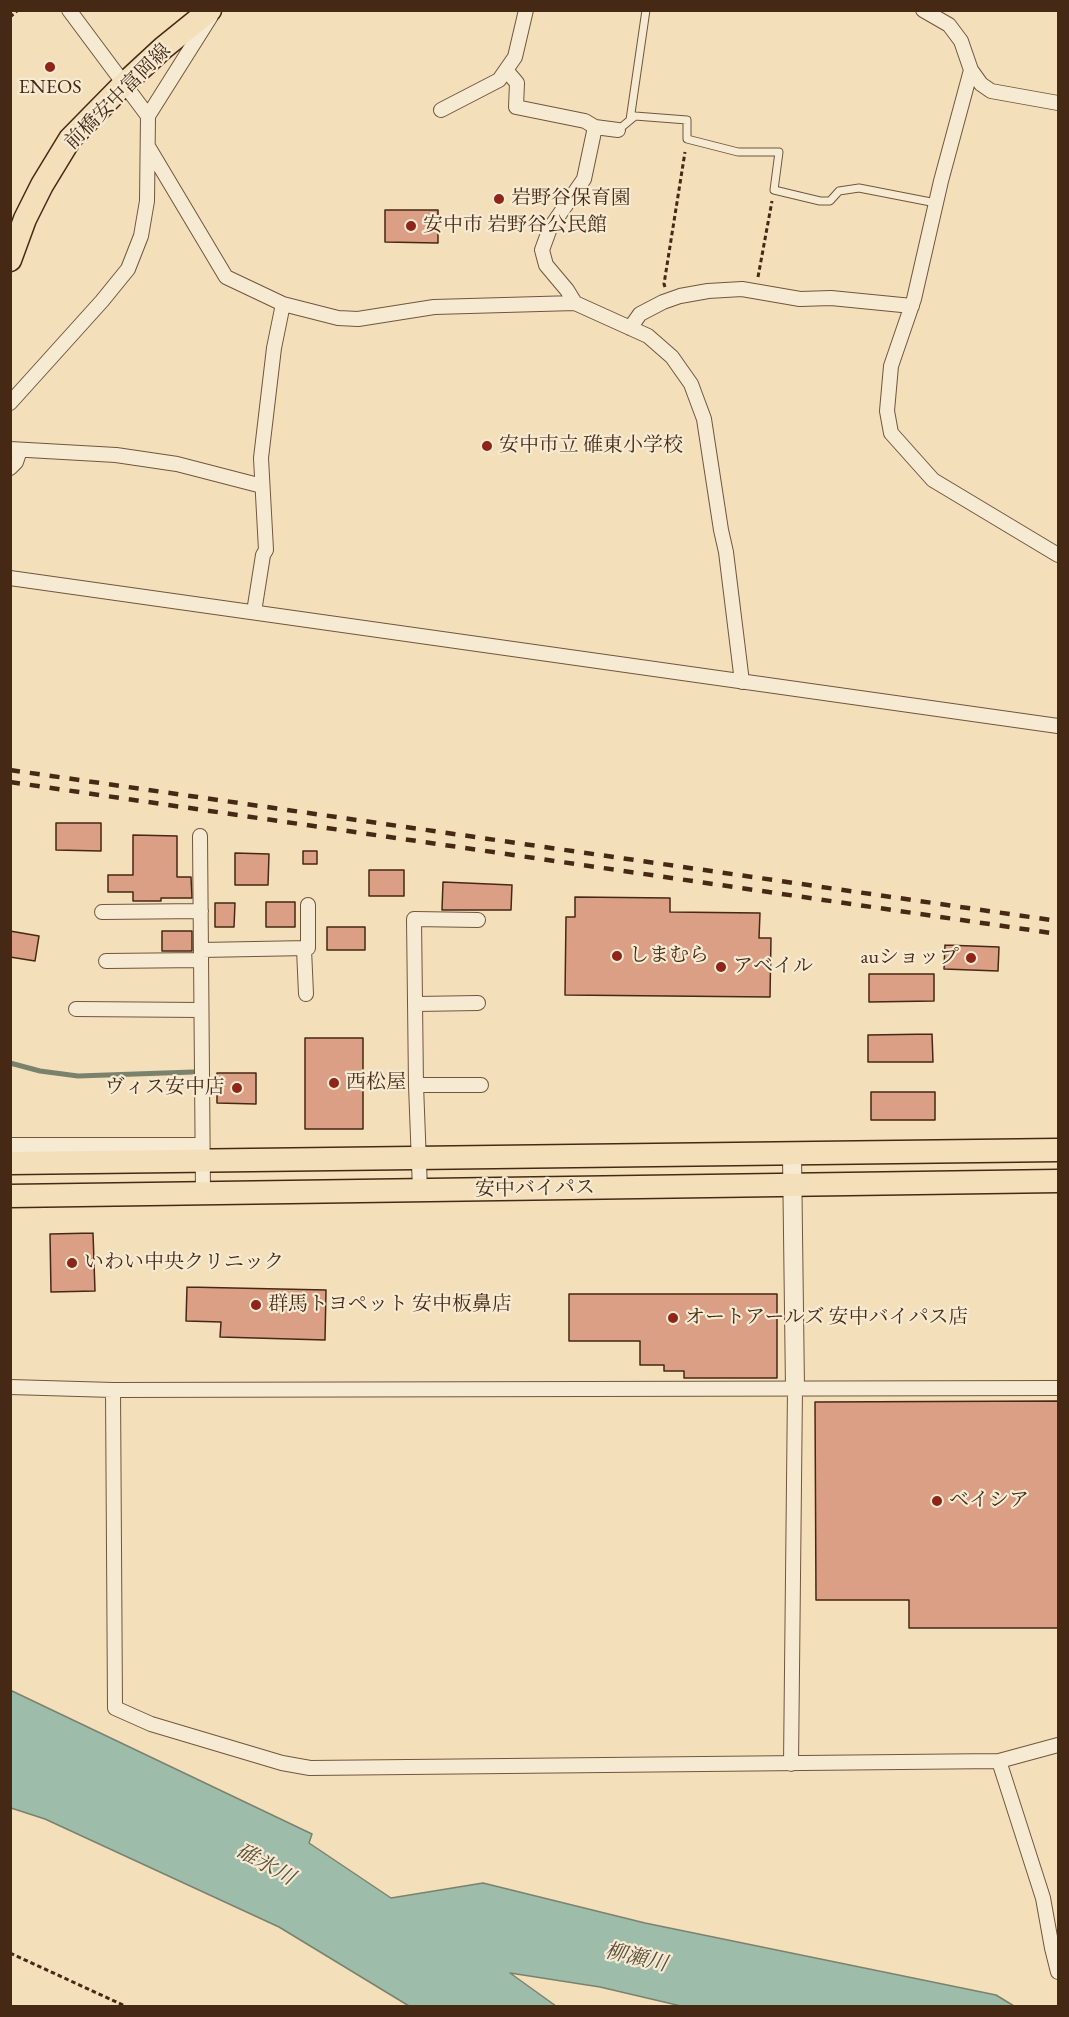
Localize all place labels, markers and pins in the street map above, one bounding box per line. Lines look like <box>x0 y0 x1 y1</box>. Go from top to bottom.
marker: ENEOS <box>43 60 57 74</box>
place label: ENEOS <box>19 76 81 100</box>
place label: 岩野谷保育園 <box>511 187 631 211</box>
marker: 岩野谷保育園 <box>492 192 506 206</box>
place label: 安中市 岩野谷公民館 <box>423 214 607 238</box>
marker: 安中市 岩野谷公民館 <box>404 219 418 233</box>
place label: 安中市立 碓東小学校 <box>499 434 683 458</box>
marker: 安中市立 碓東小学校 <box>480 439 494 453</box>
place label: しまむら <box>629 944 709 968</box>
place label: auショップ <box>860 946 959 970</box>
marker: しまむら <box>610 949 624 963</box>
marker: auショップ <box>964 951 978 965</box>
place label: アベイル <box>733 955 813 979</box>
marker: アベイル <box>714 960 728 974</box>
place label: 西松屋 <box>346 1071 406 1095</box>
place label: ヴィス安中店 <box>105 1076 225 1100</box>
marker: 西松屋 <box>327 1076 341 1090</box>
marker: ヴィス安中店 <box>230 1081 244 1095</box>
place label: いわい中央クリニック <box>84 1251 284 1275</box>
marker: いわい中央クリニック <box>65 1256 79 1270</box>
place label: 群馬トヨペット 安中板鼻店 <box>268 1293 512 1317</box>
marker: 群馬トヨペット 安中板鼻店 <box>249 1298 263 1312</box>
place label: オートアールズ 安中バイパス店 <box>685 1306 968 1330</box>
marker: オートアールズ 安中バイパス店 <box>666 1311 680 1325</box>
place label: ベイシア <box>949 1489 1029 1513</box>
marker: ベイシア <box>930 1494 944 1508</box>

